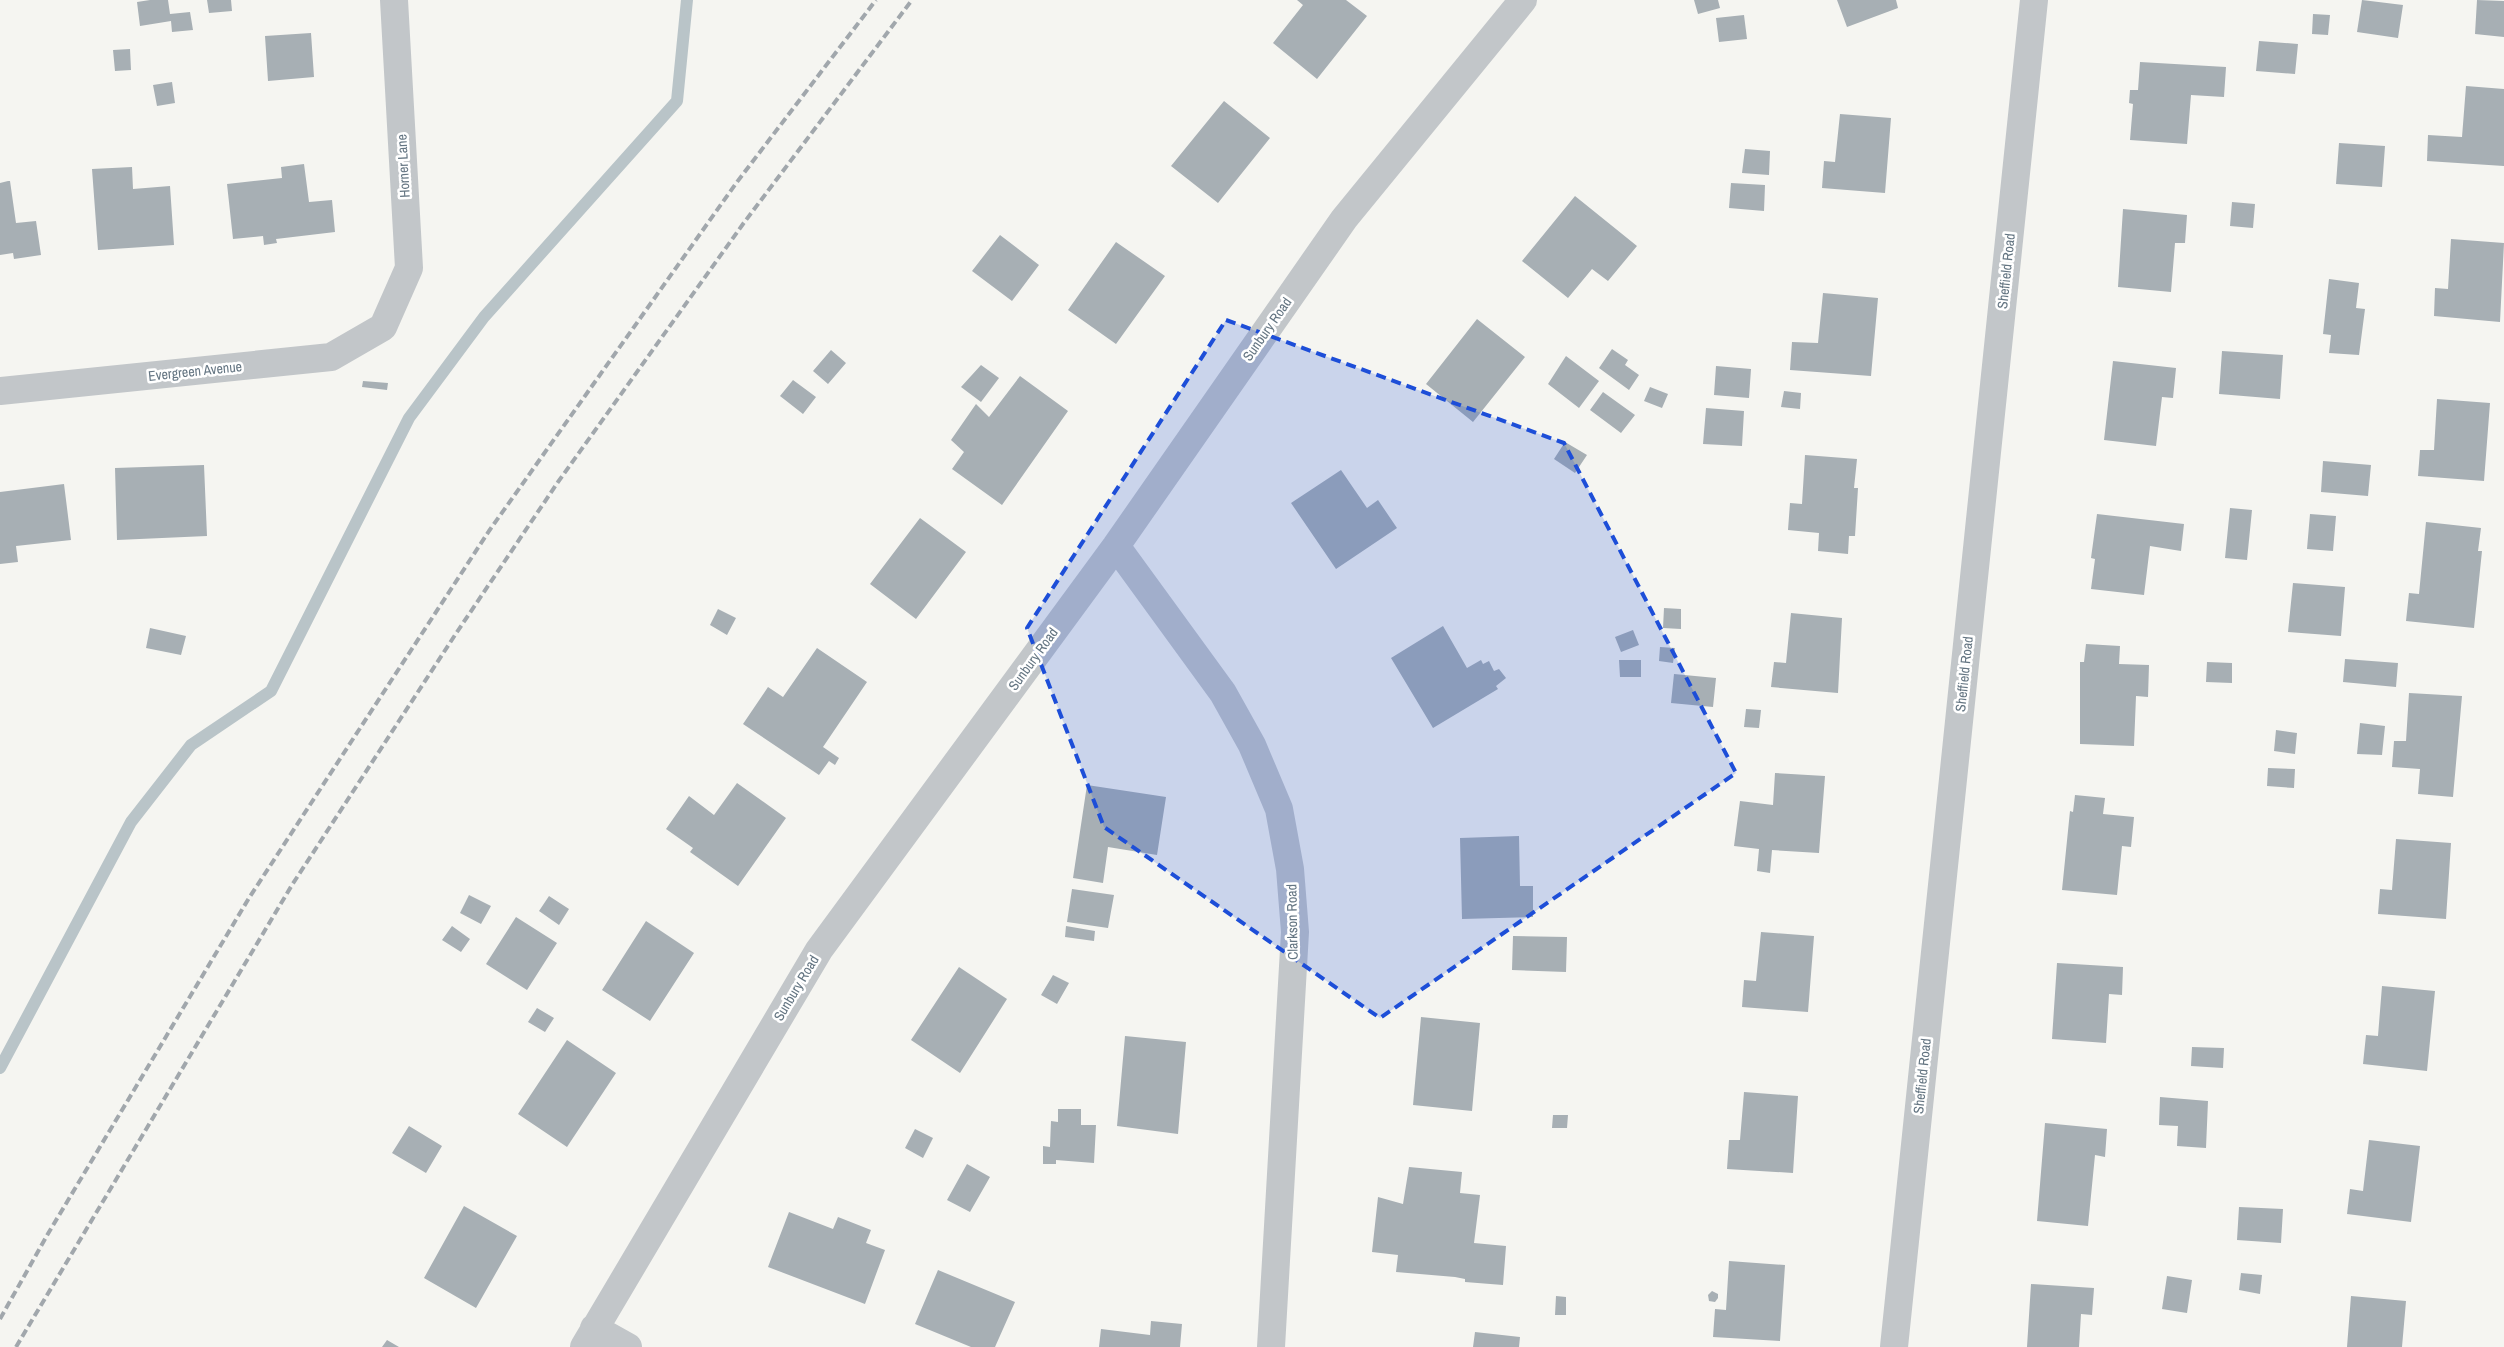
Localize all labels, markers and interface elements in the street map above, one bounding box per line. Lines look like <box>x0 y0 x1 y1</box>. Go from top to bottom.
street label: Horner Lane <box>392 134 414 198</box>
street label: Sheffield Road <box>1993 232 2019 310</box>
street label: Sunbury Road <box>1239 294 1295 364</box>
street label: Evergreen Avenue <box>147 357 243 385</box>
street label: Sunbury Road <box>1004 624 1062 694</box>
street label: Sheffield Road <box>1951 635 1977 713</box>
street label: Clarkson Road <box>1282 884 1302 960</box>
street label: Sunbury Road <box>769 952 823 1024</box>
street label: Sheffield Road <box>1909 1037 1935 1115</box>

